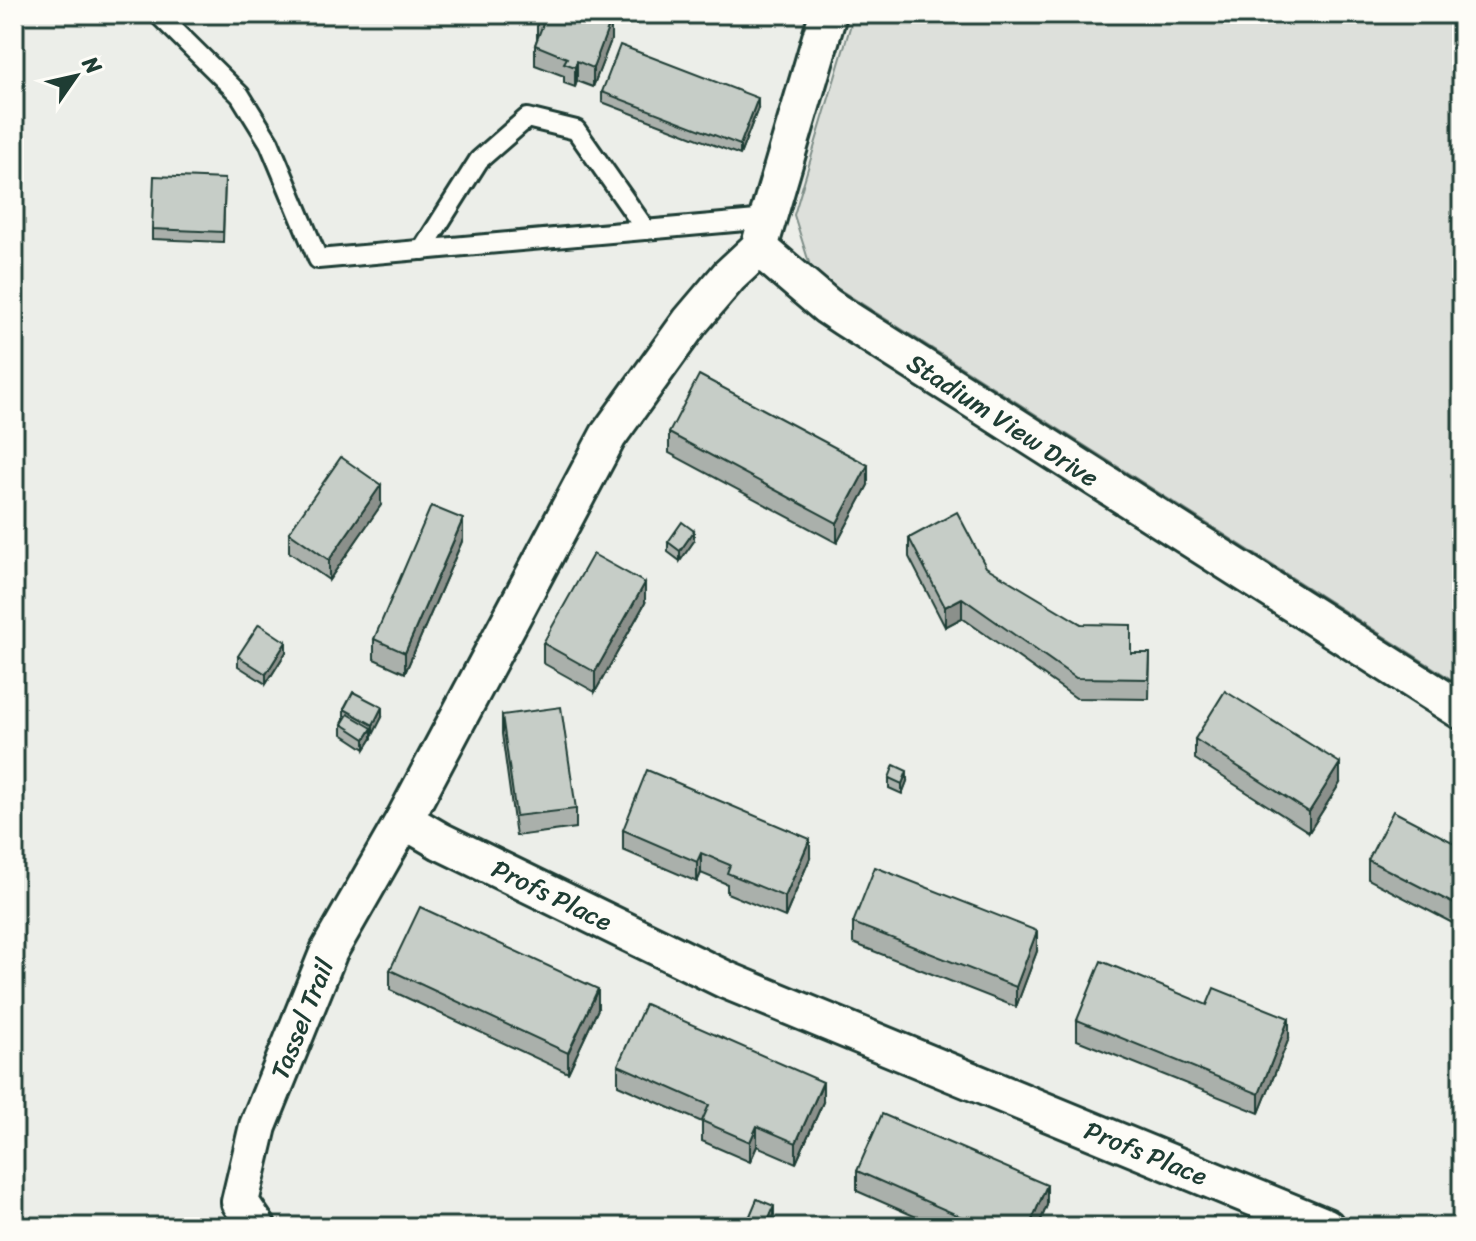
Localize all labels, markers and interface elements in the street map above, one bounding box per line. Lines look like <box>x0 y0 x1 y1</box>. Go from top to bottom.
north arrow <box>36 36 116 116</box>
text: N <box>71 47 113 83</box>
street label: Stadium View Drive <box>897 340 1109 500</box>
street label: Profs Place <box>484 846 621 944</box>
street label: Tassel Trail <box>257 951 347 1087</box>
street label: Profs Place <box>1077 1107 1215 1199</box>

